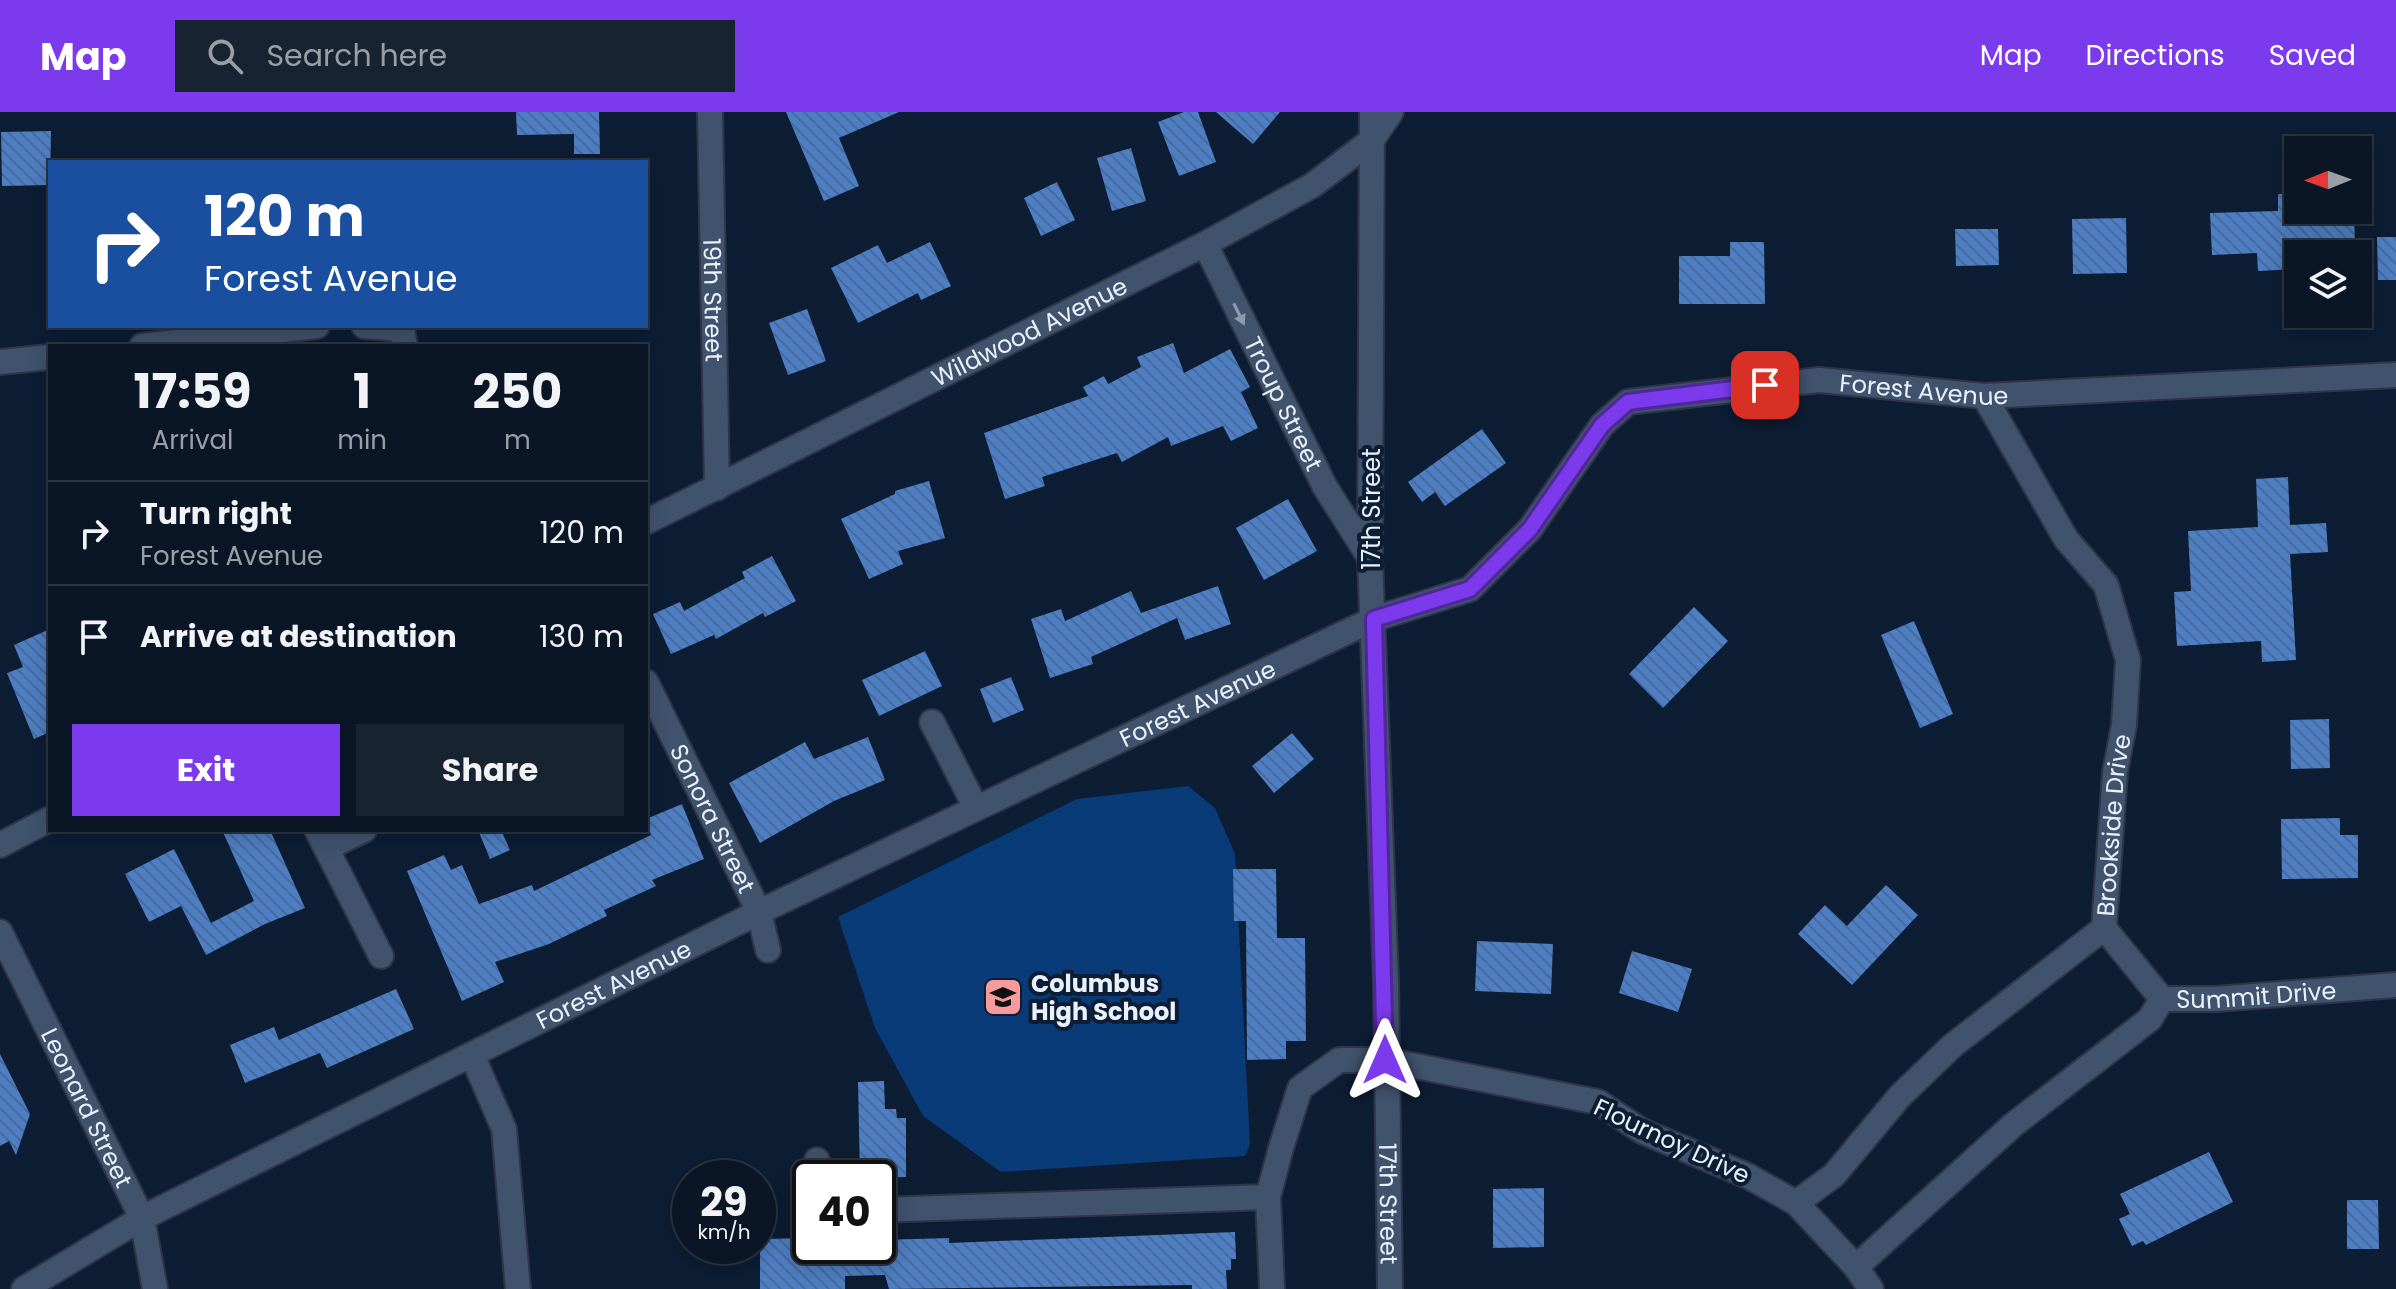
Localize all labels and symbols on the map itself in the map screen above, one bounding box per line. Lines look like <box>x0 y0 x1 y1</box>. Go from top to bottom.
north arrow <box>2284 136 2372 224</box>
street label: 19th Street <box>696 238 731 362</box>
street label: Wildwood Avenue <box>926 269 1133 394</box>
one-way arrow <box>1233 303 1246 326</box>
street label: Troup Street <box>1237 331 1331 476</box>
pin <box>1731 351 1799 419</box>
street label: Forest Avenue <box>1838 366 2009 413</box>
street label: 17th Street <box>1355 448 1388 570</box>
street label: Forest Avenue <box>1114 652 1281 754</box>
street label: Brookside Drive <box>2088 731 2138 917</box>
street label: Sonora Street <box>662 738 764 898</box>
street label: Forest Avenue <box>530 932 697 1037</box>
place label: Columbus High School <box>1031 967 1176 1028</box>
street label: Summit Drive <box>2176 973 2337 1016</box>
school or university icon: Columbus High School <box>982 976 1024 1018</box>
position arrow <box>1343 1018 1427 1102</box>
street label: Leonard Street <box>34 1022 141 1193</box>
street label: Flournoy Drive <box>1589 1090 1755 1192</box>
street label: 17th Street <box>1372 1143 1406 1265</box>
speed limit sign: 40 <box>792 1160 896 1264</box>

